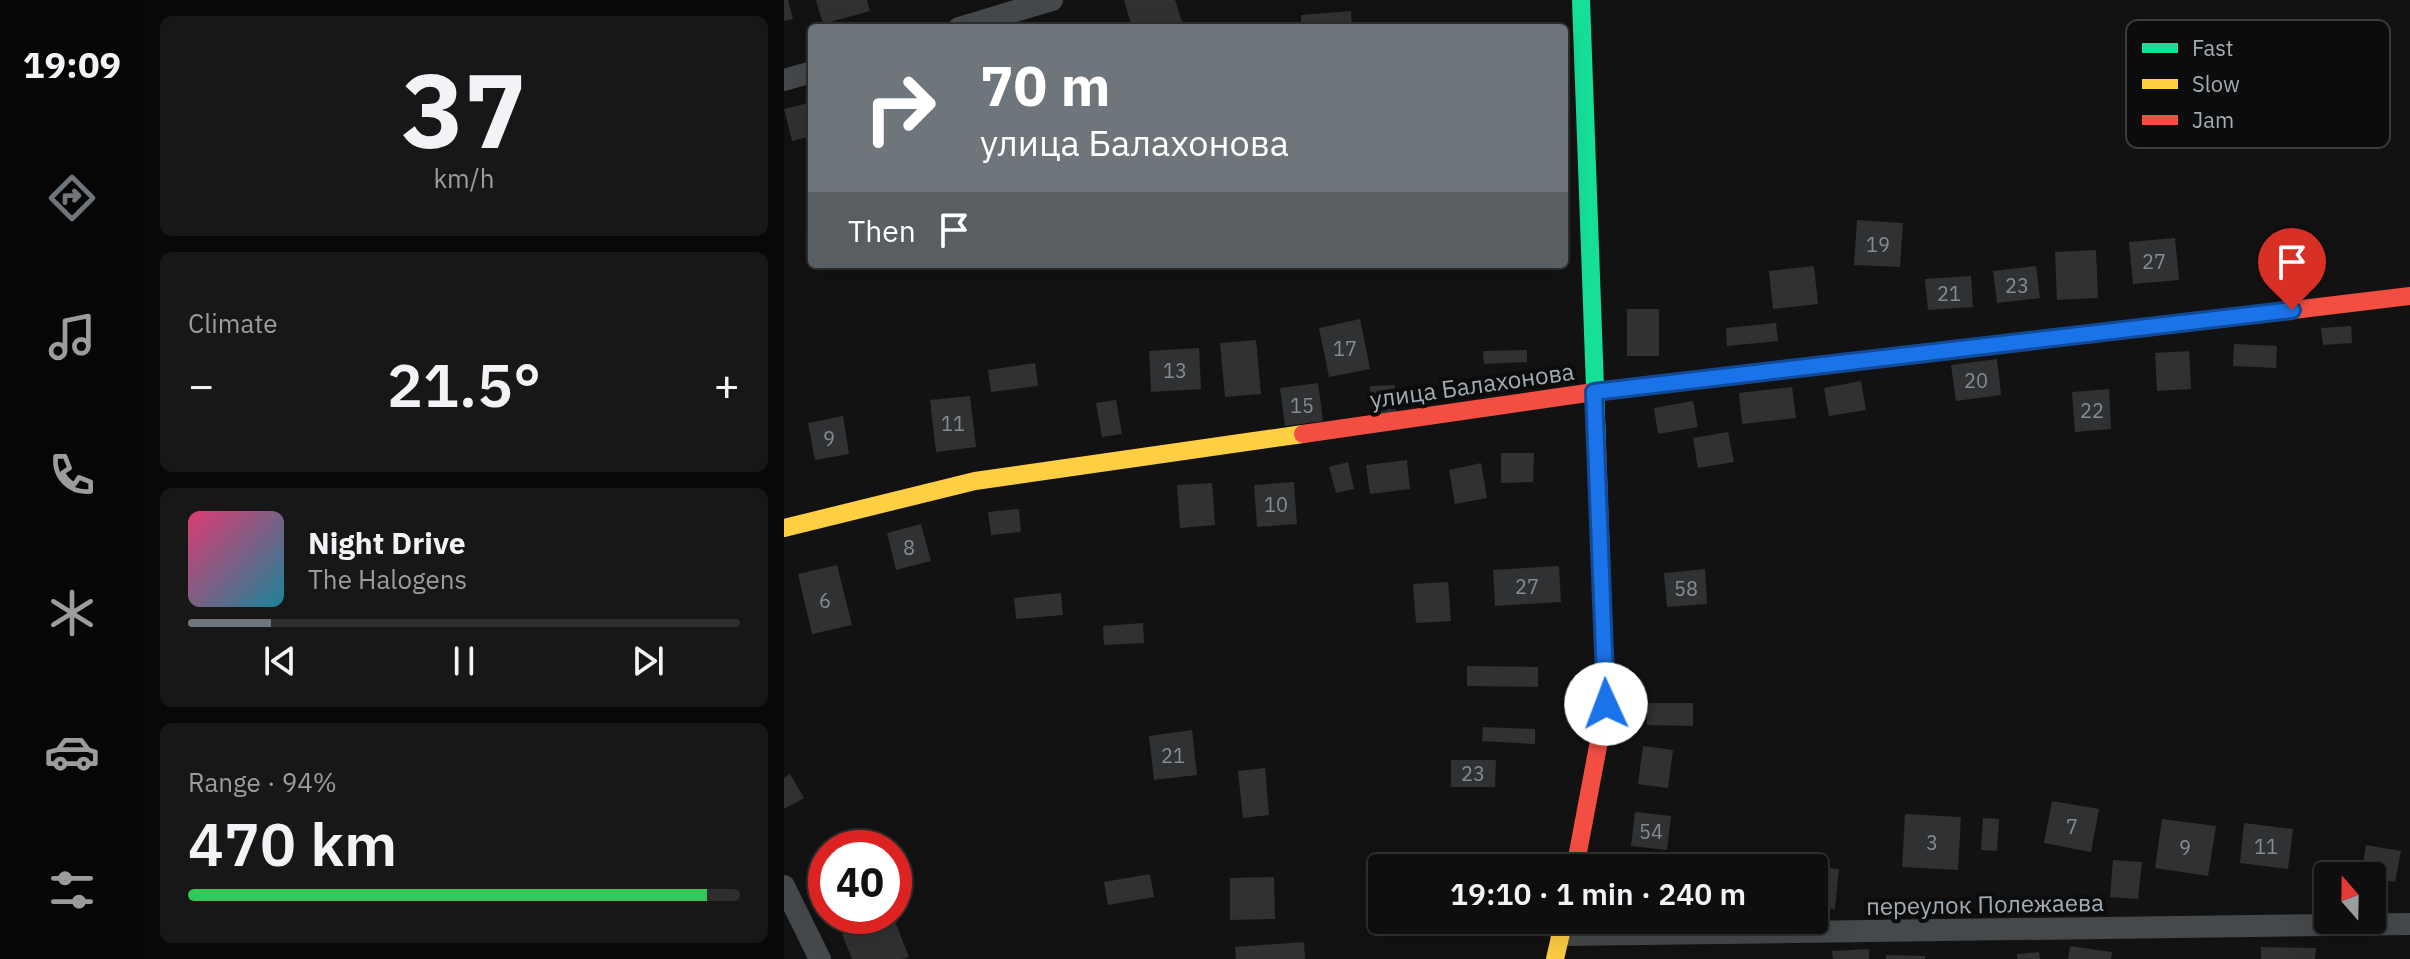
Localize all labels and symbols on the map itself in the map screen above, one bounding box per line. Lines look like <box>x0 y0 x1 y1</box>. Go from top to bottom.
legend <box>2126 20 2390 148</box>
text: Fast <box>2192 33 2233 62</box>
text: Slow <box>2192 69 2240 98</box>
text: Jam <box>2192 105 2234 134</box>
pin <box>2258 228 2326 310</box>
house number: 19 <box>1866 231 1890 258</box>
house number: 27 <box>2142 248 2166 275</box>
house number: 23 <box>2005 272 2029 299</box>
house number: 21 <box>1937 280 1961 307</box>
house number: 17 <box>1333 335 1357 362</box>
street label: улица Балахонова <box>1368 355 1576 415</box>
house number: 13 <box>1163 357 1187 384</box>
house number: 20 <box>1964 367 1988 394</box>
house number: 15 <box>1290 392 1314 419</box>
house number: 22 <box>2080 397 2104 424</box>
house number: 11 <box>941 410 965 437</box>
house number: 9 <box>823 425 835 452</box>
house number: 10 <box>1264 491 1288 518</box>
house number: 8 <box>903 534 915 561</box>
house number: 27 <box>1515 573 1539 600</box>
house number: 58 <box>1674 575 1698 602</box>
house number: 6 <box>819 587 831 614</box>
position arrow <box>1564 662 1648 746</box>
house number: 21 <box>1161 742 1185 769</box>
house number: 23 <box>1461 760 1485 787</box>
house number: 7 <box>2066 813 2078 840</box>
house number: 54 <box>1639 818 1663 845</box>
house number: 3 <box>1926 829 1938 856</box>
speed limit sign: 40 <box>808 830 912 934</box>
house number: 11 <box>2254 833 2278 860</box>
house number: 9 <box>2179 834 2191 861</box>
north arrow <box>2314 862 2386 934</box>
street label: переулок Полежаева <box>1866 886 2104 922</box>

